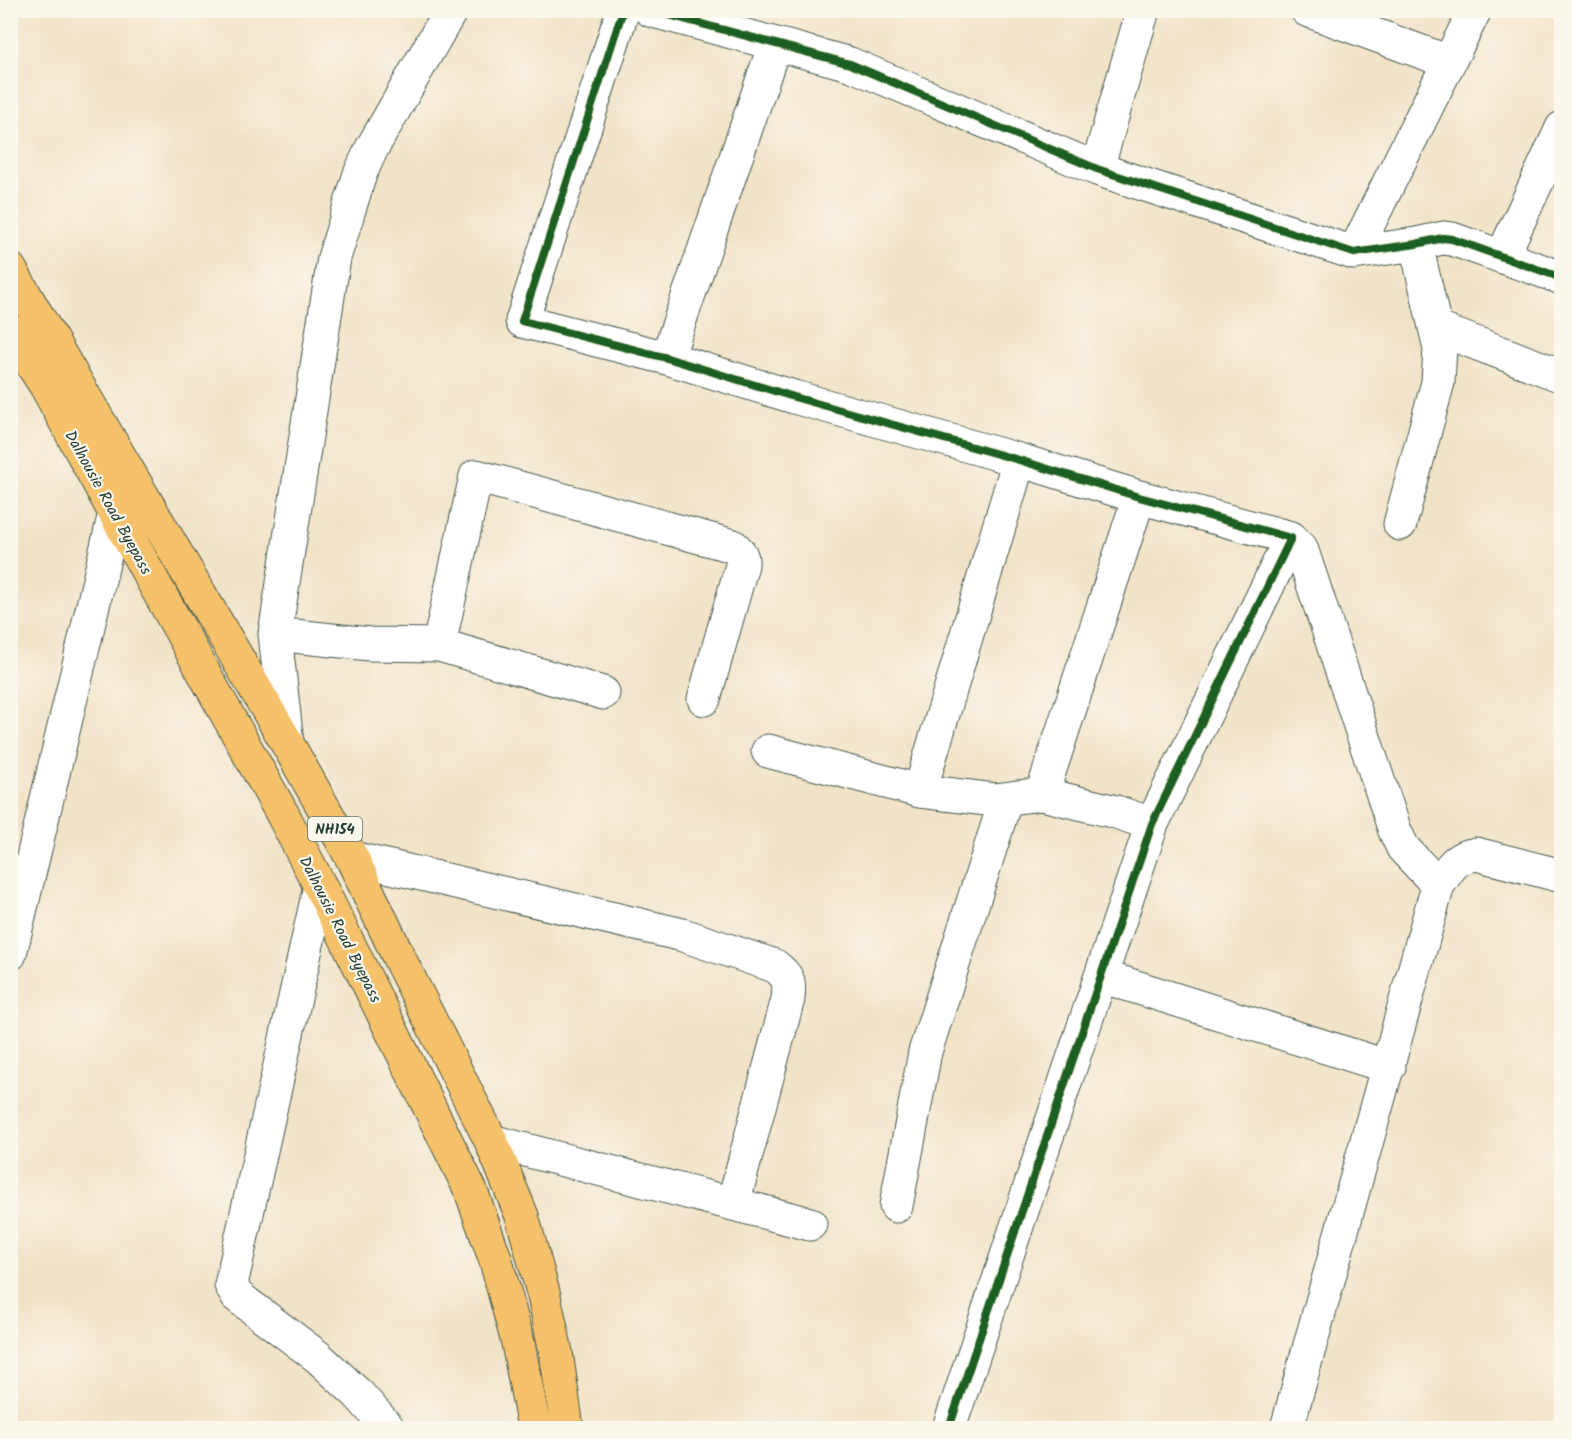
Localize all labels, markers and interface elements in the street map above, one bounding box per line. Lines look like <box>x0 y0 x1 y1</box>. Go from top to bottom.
street label: Dalhousie Road Byepass <box>58 426 158 580</box>
road number: NH154 <box>308 817 362 841</box>
street label: Dalhousie Road Byepass <box>292 852 388 1008</box>

